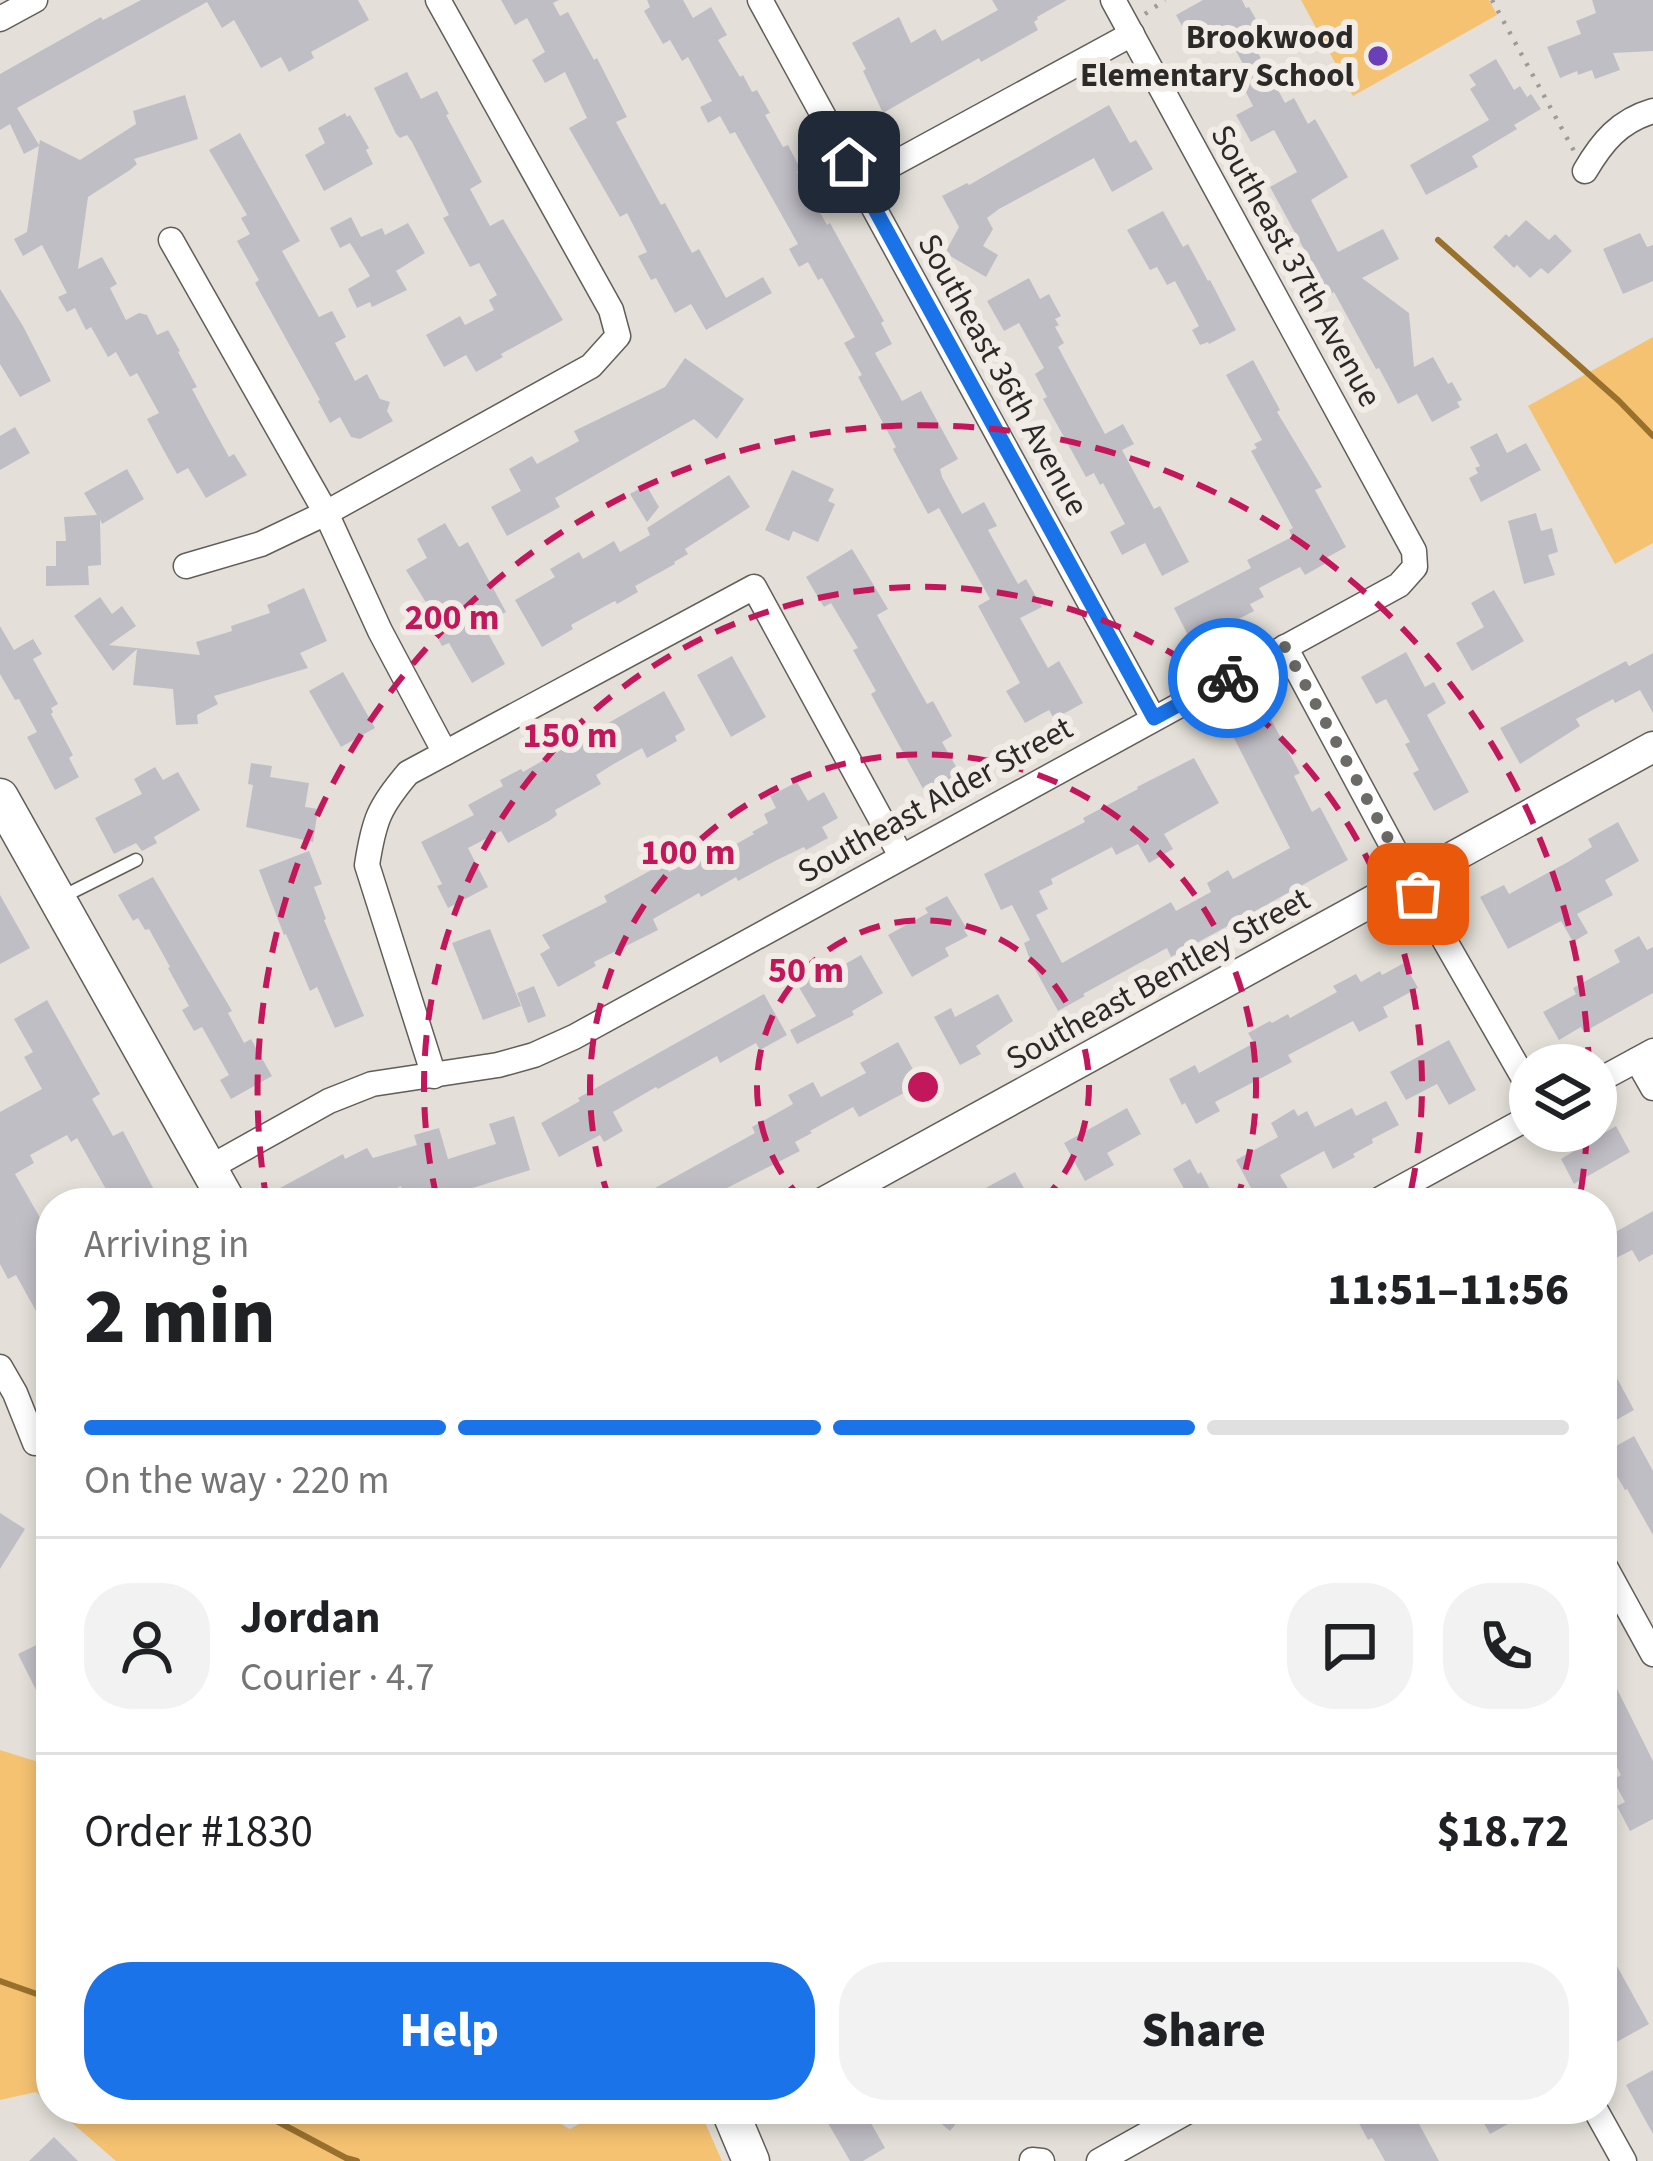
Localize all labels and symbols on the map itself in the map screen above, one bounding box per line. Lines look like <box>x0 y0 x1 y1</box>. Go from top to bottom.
place label: Brookwood Elementary School <box>1080 14 1355 99</box>
marker: Brookwood Elementary School <box>1365 43 1391 69</box>
pin <box>798 111 900 213</box>
street label: Southeast 37th Avenue <box>1199 116 1393 416</box>
street label: Southeast 36th Avenue <box>906 225 1100 525</box>
text: 200 m <box>404 592 500 643</box>
courier <box>1168 618 1288 738</box>
street label: Southeast Alder Street <box>789 705 1081 895</box>
text: 150 m <box>522 710 618 761</box>
text: 100 m <box>640 827 736 878</box>
pin <box>1367 843 1469 945</box>
street label: Southeast Bentley Street <box>998 876 1318 1082</box>
text: 50 m <box>768 945 844 996</box>
centre of rings <box>902 1066 944 1108</box>

